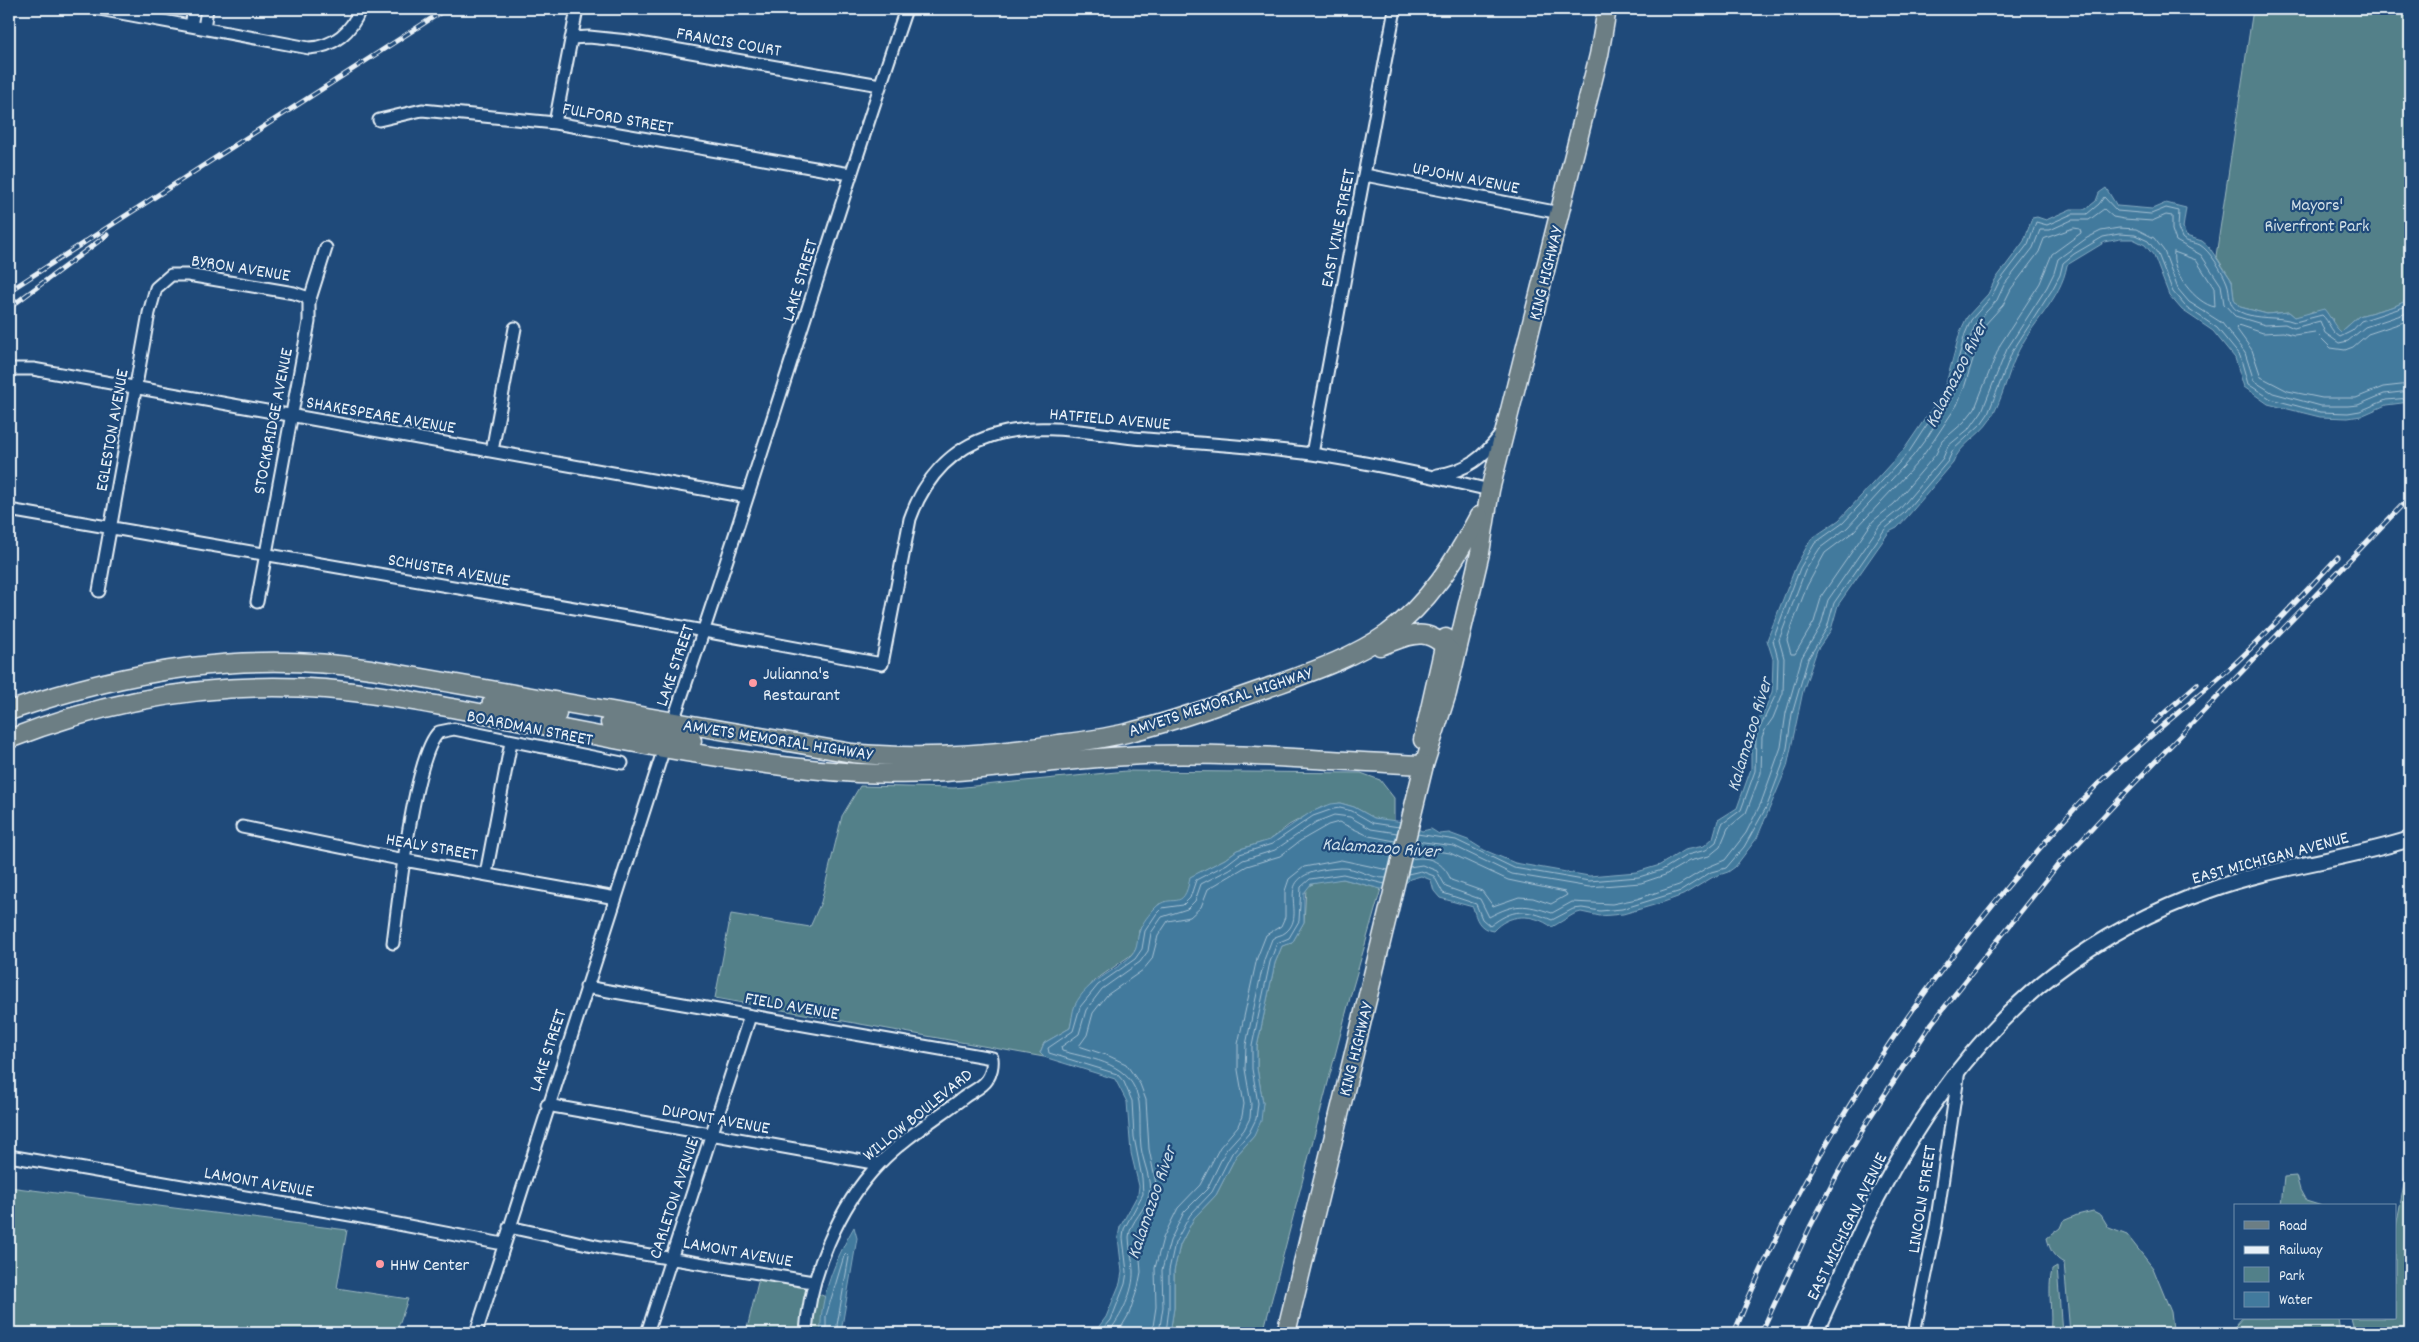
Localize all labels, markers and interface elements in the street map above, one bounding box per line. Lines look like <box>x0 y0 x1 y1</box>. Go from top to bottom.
street label: FRANCIS COURT <box>674 22 783 65</box>
street label: FULFORD STREET <box>560 97 675 142</box>
street label: UPJOHN AVENUE <box>1410 157 1521 202</box>
street label: EAST VINE STREET <box>1316 167 1363 290</box>
park label: Mayors' Riverfront Park <box>2265 194 2369 240</box>
street label: KING HIGHWAY <box>1524 223 1571 323</box>
street label: LAKE STREET <box>777 236 826 325</box>
street label: BYRON AVENUE <box>189 249 292 290</box>
water label: Kalamazoo River <box>1919 314 1998 433</box>
street label: STOCKBRIDGE AVENUE <box>248 346 301 497</box>
street label: EGLESTON AVENUE <box>90 367 137 494</box>
street label: SHAKESPEARE AVENUE <box>304 391 457 442</box>
street label: HATFIELD AVENUE <box>1048 403 1171 438</box>
street label: SCHUSTER AVENUE <box>386 548 511 594</box>
street label: LAKE STREET <box>651 621 702 710</box>
street label: AMVETS MEMORIAL HIGHWAY <box>1126 661 1317 745</box>
place label: Julianna's Restaurant <box>763 663 841 709</box>
water label: Kalamazoo River <box>1721 673 1782 795</box>
marker: Julianna's Restaurant <box>747 677 759 689</box>
street label: BOARDMAN STREET <box>465 705 595 754</box>
street label: AMVETS MEMORIAL HIGHWAY <box>681 714 876 769</box>
street label: EAST MICHIGAN AVENUE <box>2189 826 2352 892</box>
street label: HEALY STREET <box>384 828 479 869</box>
water label: Kalamazoo River <box>1321 832 1442 867</box>
street label: FIELD AVENUE <box>743 987 840 1028</box>
street label: KING HIGHWAY <box>1334 999 1381 1099</box>
street label: LAKE STREET <box>524 1006 574 1095</box>
street label: WILLOW BOULEVARD <box>858 1064 979 1168</box>
street label: DUPONT AVENUE <box>660 1099 771 1142</box>
street label: CARLETON AVENUE <box>644 1135 707 1263</box>
water label: Kalamazoo River <box>1121 1141 1186 1263</box>
street label: LINCOLN STREET <box>1903 1144 1944 1255</box>
street label: EAST MICHIGAN AVENUE <box>1802 1149 1895 1305</box>
street label: LAMONT AVENUE <box>202 1162 315 1205</box>
legend <box>2234 1204 2396 1320</box>
text: Road <box>2279 1216 2307 1238</box>
street label: LAMONT AVENUE <box>681 1232 794 1275</box>
text: Railway <box>2279 1240 2323 1262</box>
place label: HHW Center <box>390 1254 470 1279</box>
marker: HHW Center <box>374 1258 386 1270</box>
text: Park <box>2279 1266 2305 1288</box>
text: Water <box>2279 1290 2313 1312</box>

